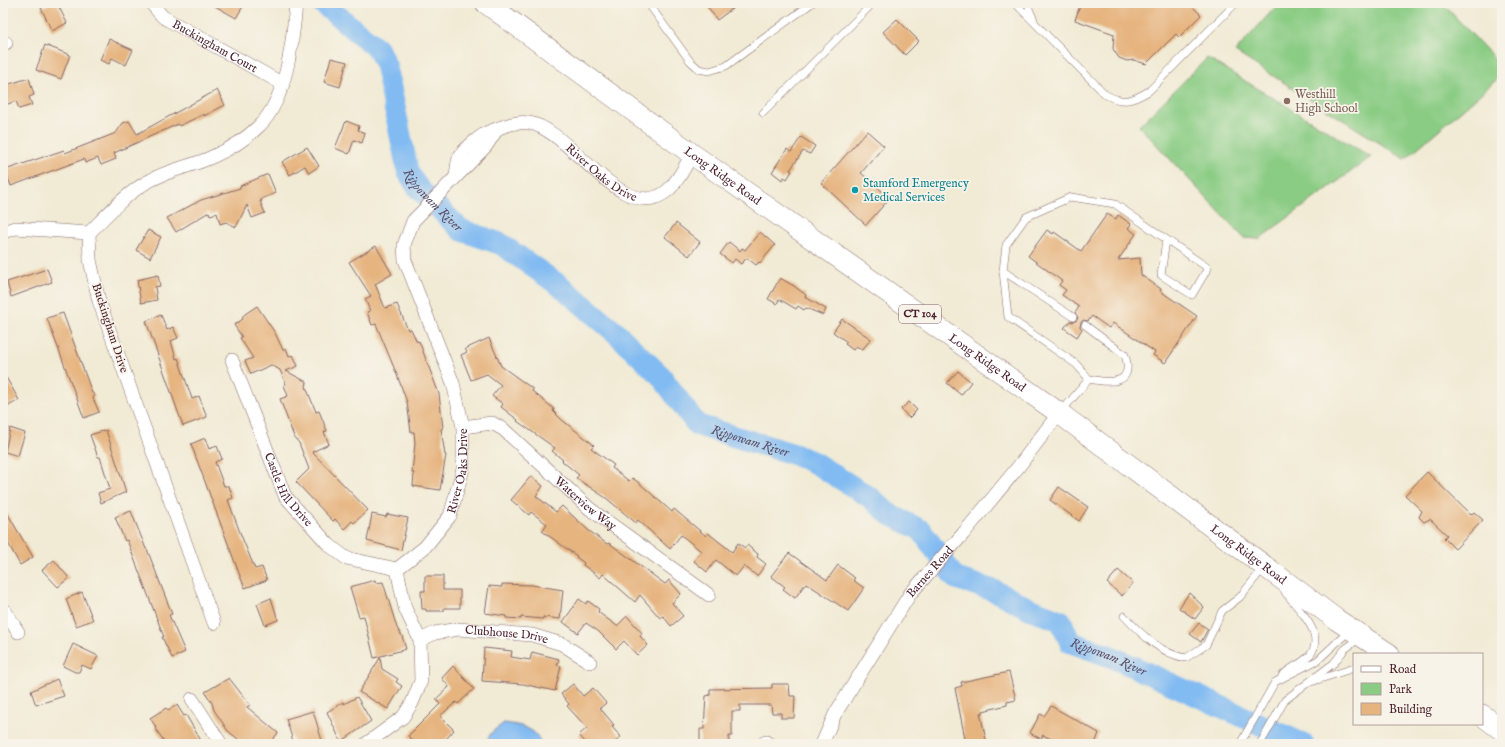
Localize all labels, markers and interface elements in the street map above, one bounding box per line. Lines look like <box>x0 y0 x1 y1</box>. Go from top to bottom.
street label: Buckingham Court <box>170 16 260 76</box>
place label: Westhill High School <box>1295 87 1359 116</box>
marker: Westhill High School <box>1282 96 1292 106</box>
street label: River Oaks Drive <box>563 140 639 205</box>
street label: Long Ridge Road <box>681 143 765 208</box>
water label: Rippowam River <box>399 165 467 236</box>
place label: Stamford Emergency Medical Services <box>863 176 969 205</box>
marker: Stamford Emergency Medical Services <box>850 185 860 195</box>
street label: Buckingham Drive <box>88 281 132 375</box>
road number: CT 104 <box>899 305 941 323</box>
street label: Long Ridge Road <box>946 330 1029 395</box>
water label: Rippowam River <box>709 421 792 461</box>
street label: River Oaks Drive <box>444 428 471 515</box>
street label: Castle Hill Drive <box>261 450 316 530</box>
street label: Waterview Way <box>552 473 620 533</box>
street label: Long Ridge Road <box>1208 521 1290 588</box>
street label: Barnes Road <box>903 542 957 600</box>
street label: Clubhouse Drive <box>465 622 551 647</box>
water label: Rippowam River <box>1068 634 1150 680</box>
legend <box>1353 653 1483 725</box>
text: Road <box>1389 662 1417 677</box>
text: Park <box>1389 682 1412 697</box>
text: Building <box>1389 702 1433 717</box>

